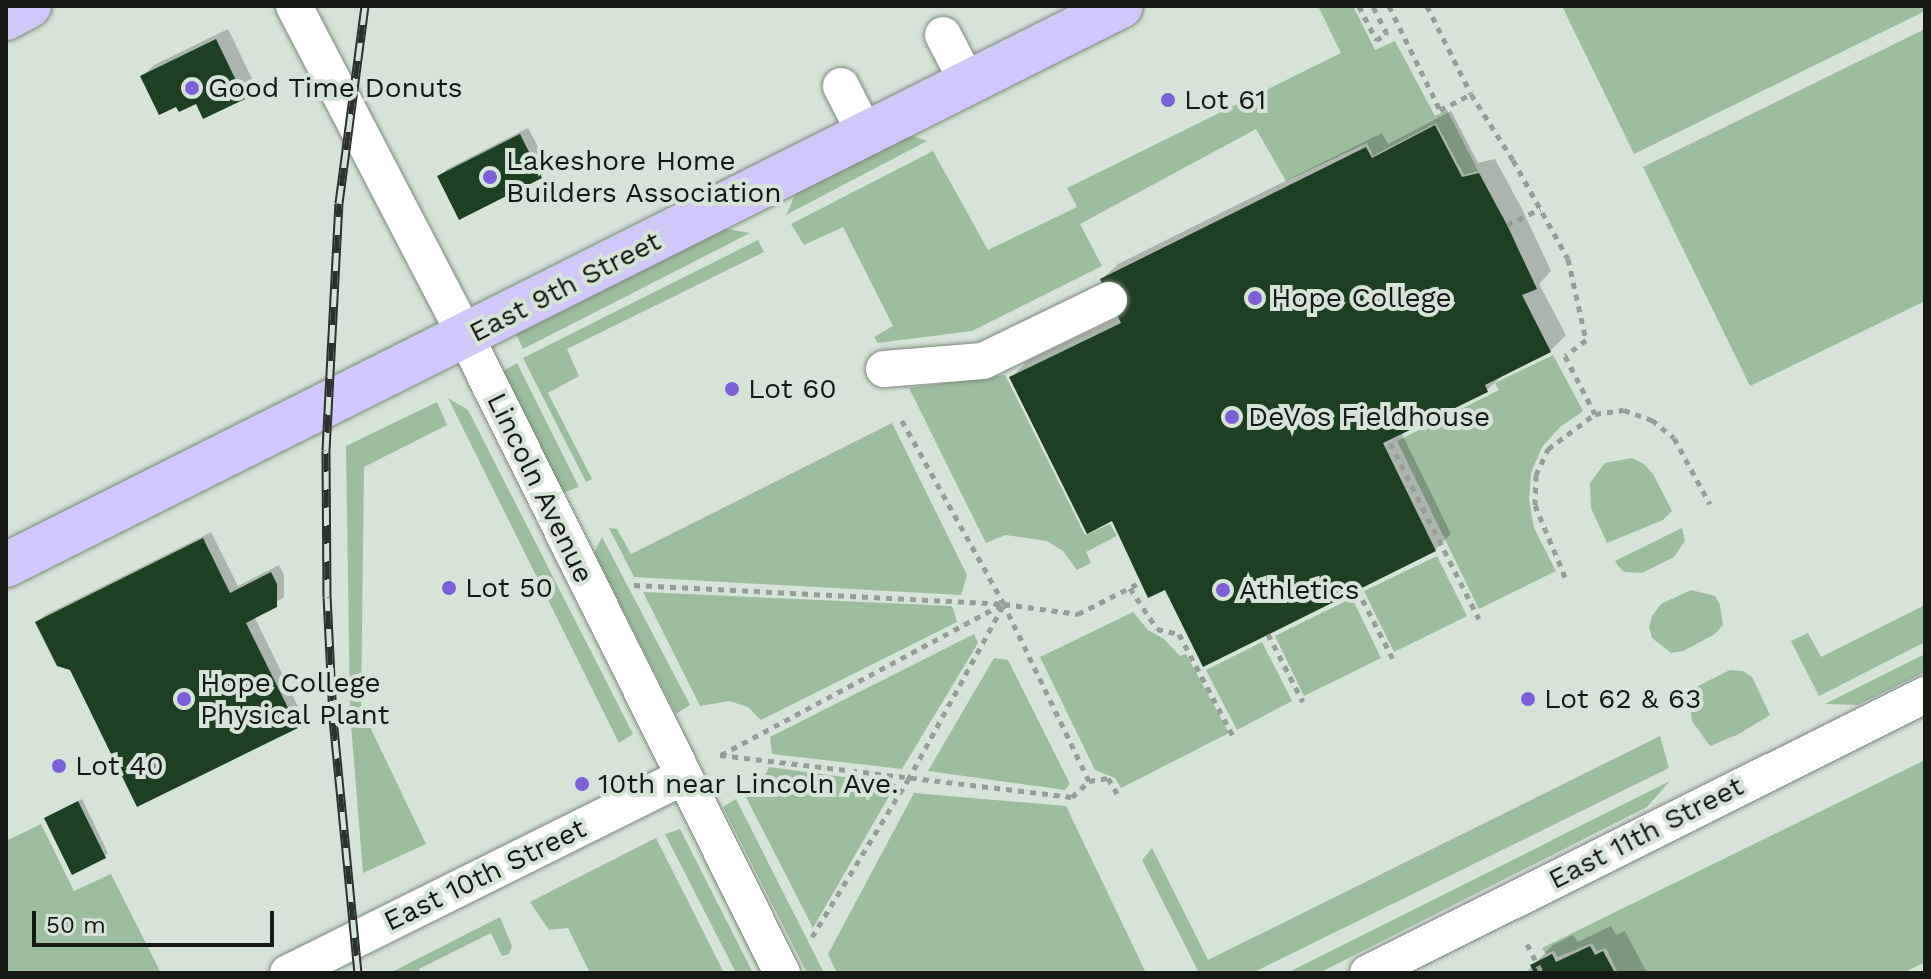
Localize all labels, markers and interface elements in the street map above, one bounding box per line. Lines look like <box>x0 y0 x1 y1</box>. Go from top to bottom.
place label: Good Time Donuts <box>208 71 463 105</box>
marker: Good Time Donuts <box>183 79 201 97</box>
place label: Lot 61 <box>1184 83 1266 117</box>
marker: Lot 61 <box>1159 91 1177 109</box>
place label: Lakeshore Home Builders Association <box>506 144 783 210</box>
marker: Lakeshore Home Builders Association <box>481 168 499 186</box>
street label: East 9th Street <box>464 224 666 350</box>
place label: Hope College <box>1271 281 1452 315</box>
marker: Hope College <box>1246 289 1264 307</box>
place label: Lot 60 <box>748 372 837 406</box>
marker: Lot 60 <box>723 380 741 398</box>
street label: Lincoln Avenue <box>479 387 601 589</box>
place label: DeVos Fieldhouse <box>1248 400 1490 434</box>
marker: DeVos Fieldhouse <box>1223 408 1241 426</box>
place label: Lot 50 <box>465 571 553 605</box>
place label: Athletics <box>1239 573 1359 607</box>
marker: Lot 50 <box>440 579 458 597</box>
marker: Athletics <box>1214 581 1232 599</box>
place label: Hope College Physical Plant <box>200 666 390 732</box>
place label: Lot 62 & 63 <box>1544 682 1701 716</box>
marker: Hope College Physical Plant <box>175 690 193 708</box>
marker: Lot 62 & 63 <box>1519 690 1537 708</box>
place label: Lot 40 <box>75 749 164 783</box>
marker: Lot 40 <box>50 757 68 775</box>
place label: 10th near Lincoln Ave. <box>598 767 900 801</box>
street label: East 11th Street <box>1543 769 1749 897</box>
marker: 10th near Lincoln Ave. <box>573 775 591 793</box>
street label: East 10th Street <box>378 811 592 939</box>
scale bar <box>36 895 278 945</box>
text: 50 m <box>46 911 106 939</box>

